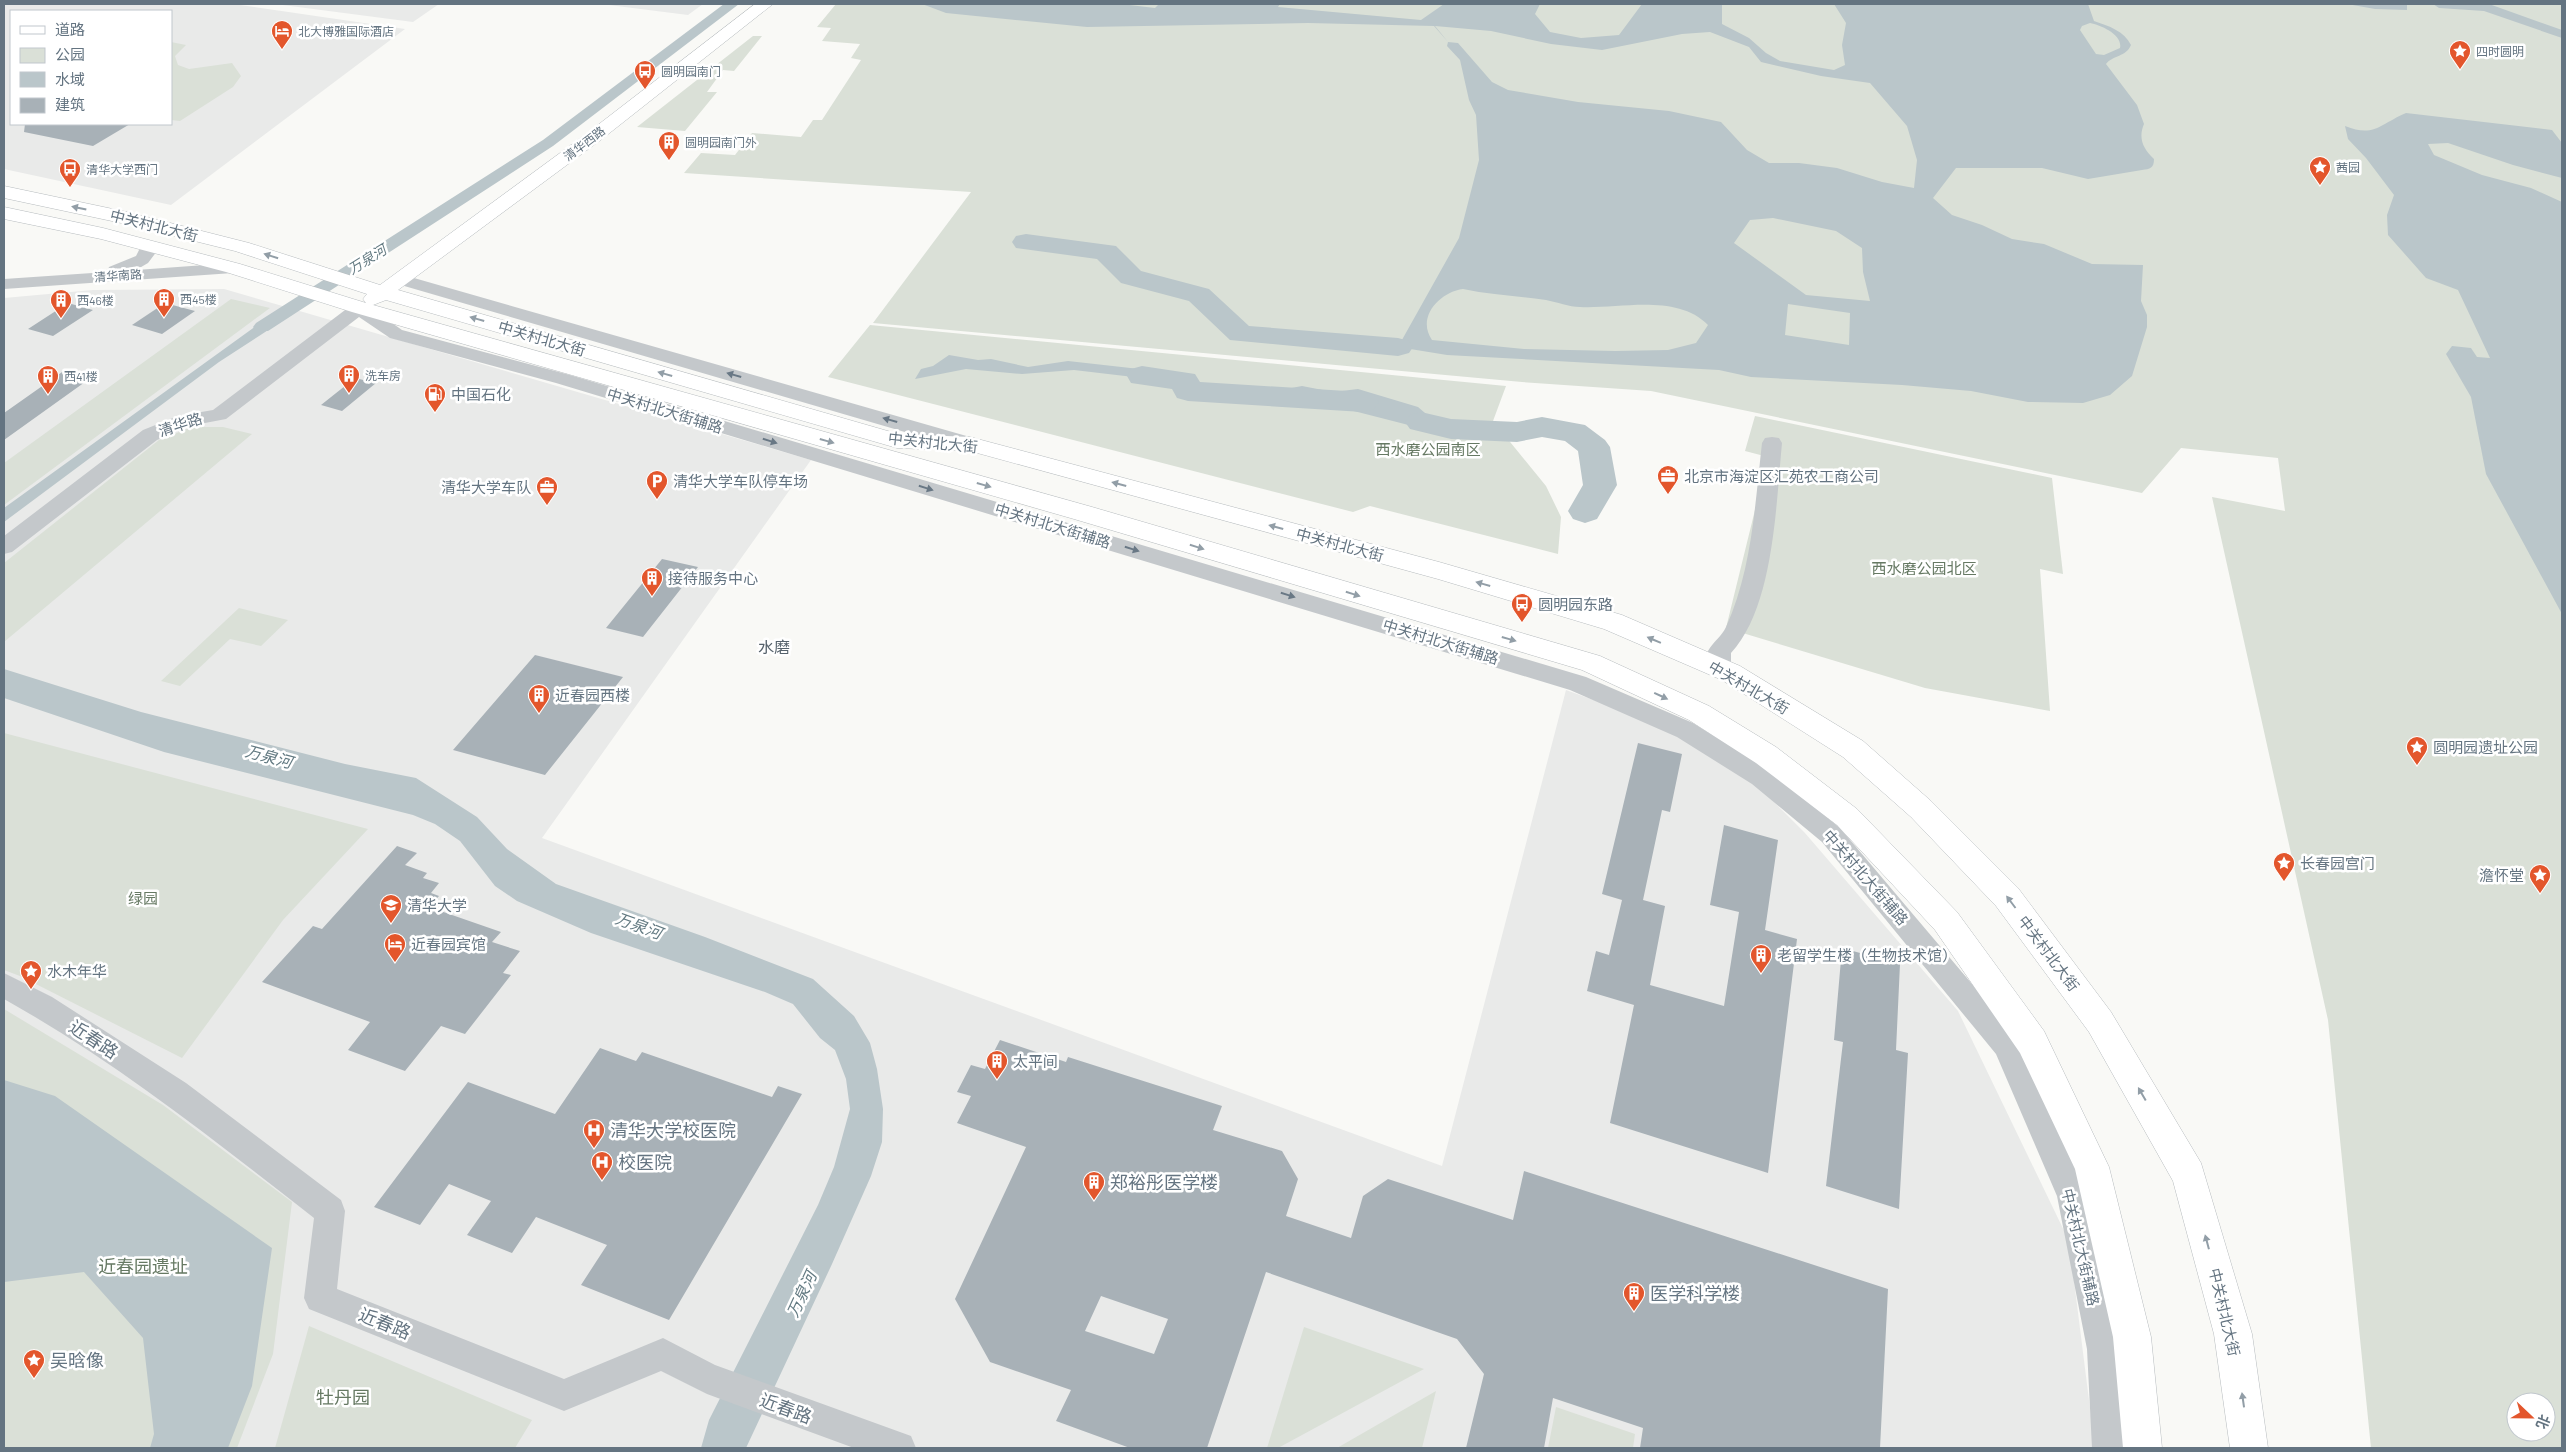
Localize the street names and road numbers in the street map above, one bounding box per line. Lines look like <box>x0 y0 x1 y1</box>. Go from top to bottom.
street label: 清华西路 <box>561 123 607 163</box>
street label: 中关村北大街 <box>108 205 200 245</box>
street label: 清华南路 <box>94 266 142 284</box>
street label: 中关村北大街 <box>496 317 588 359</box>
street label: 中关村北大街辅路 <box>605 384 725 436</box>
street label: 清华路 <box>156 408 204 440</box>
street label: 中关村北大街 <box>887 428 979 456</box>
street label: 中关村北大街辅路 <box>993 499 1113 551</box>
street label: 中关村北大街 <box>1294 524 1386 564</box>
street label: 中关村北大街辅路 <box>1381 615 1501 667</box>
street label: 中关村北大街 <box>1706 657 1792 717</box>
street label: 中关村北大街辅路 <box>1820 826 1912 928</box>
street label: 中关村北大街 <box>2015 912 2083 994</box>
street label: 近春路 <box>65 1015 123 1063</box>
street label: 中关村北大街辅路 <box>2059 1187 2103 1307</box>
street label: 中关村北大街 <box>2206 1266 2244 1358</box>
street label: 近春路 <box>356 1303 414 1343</box>
street label: 近春路 <box>757 1388 815 1428</box>

